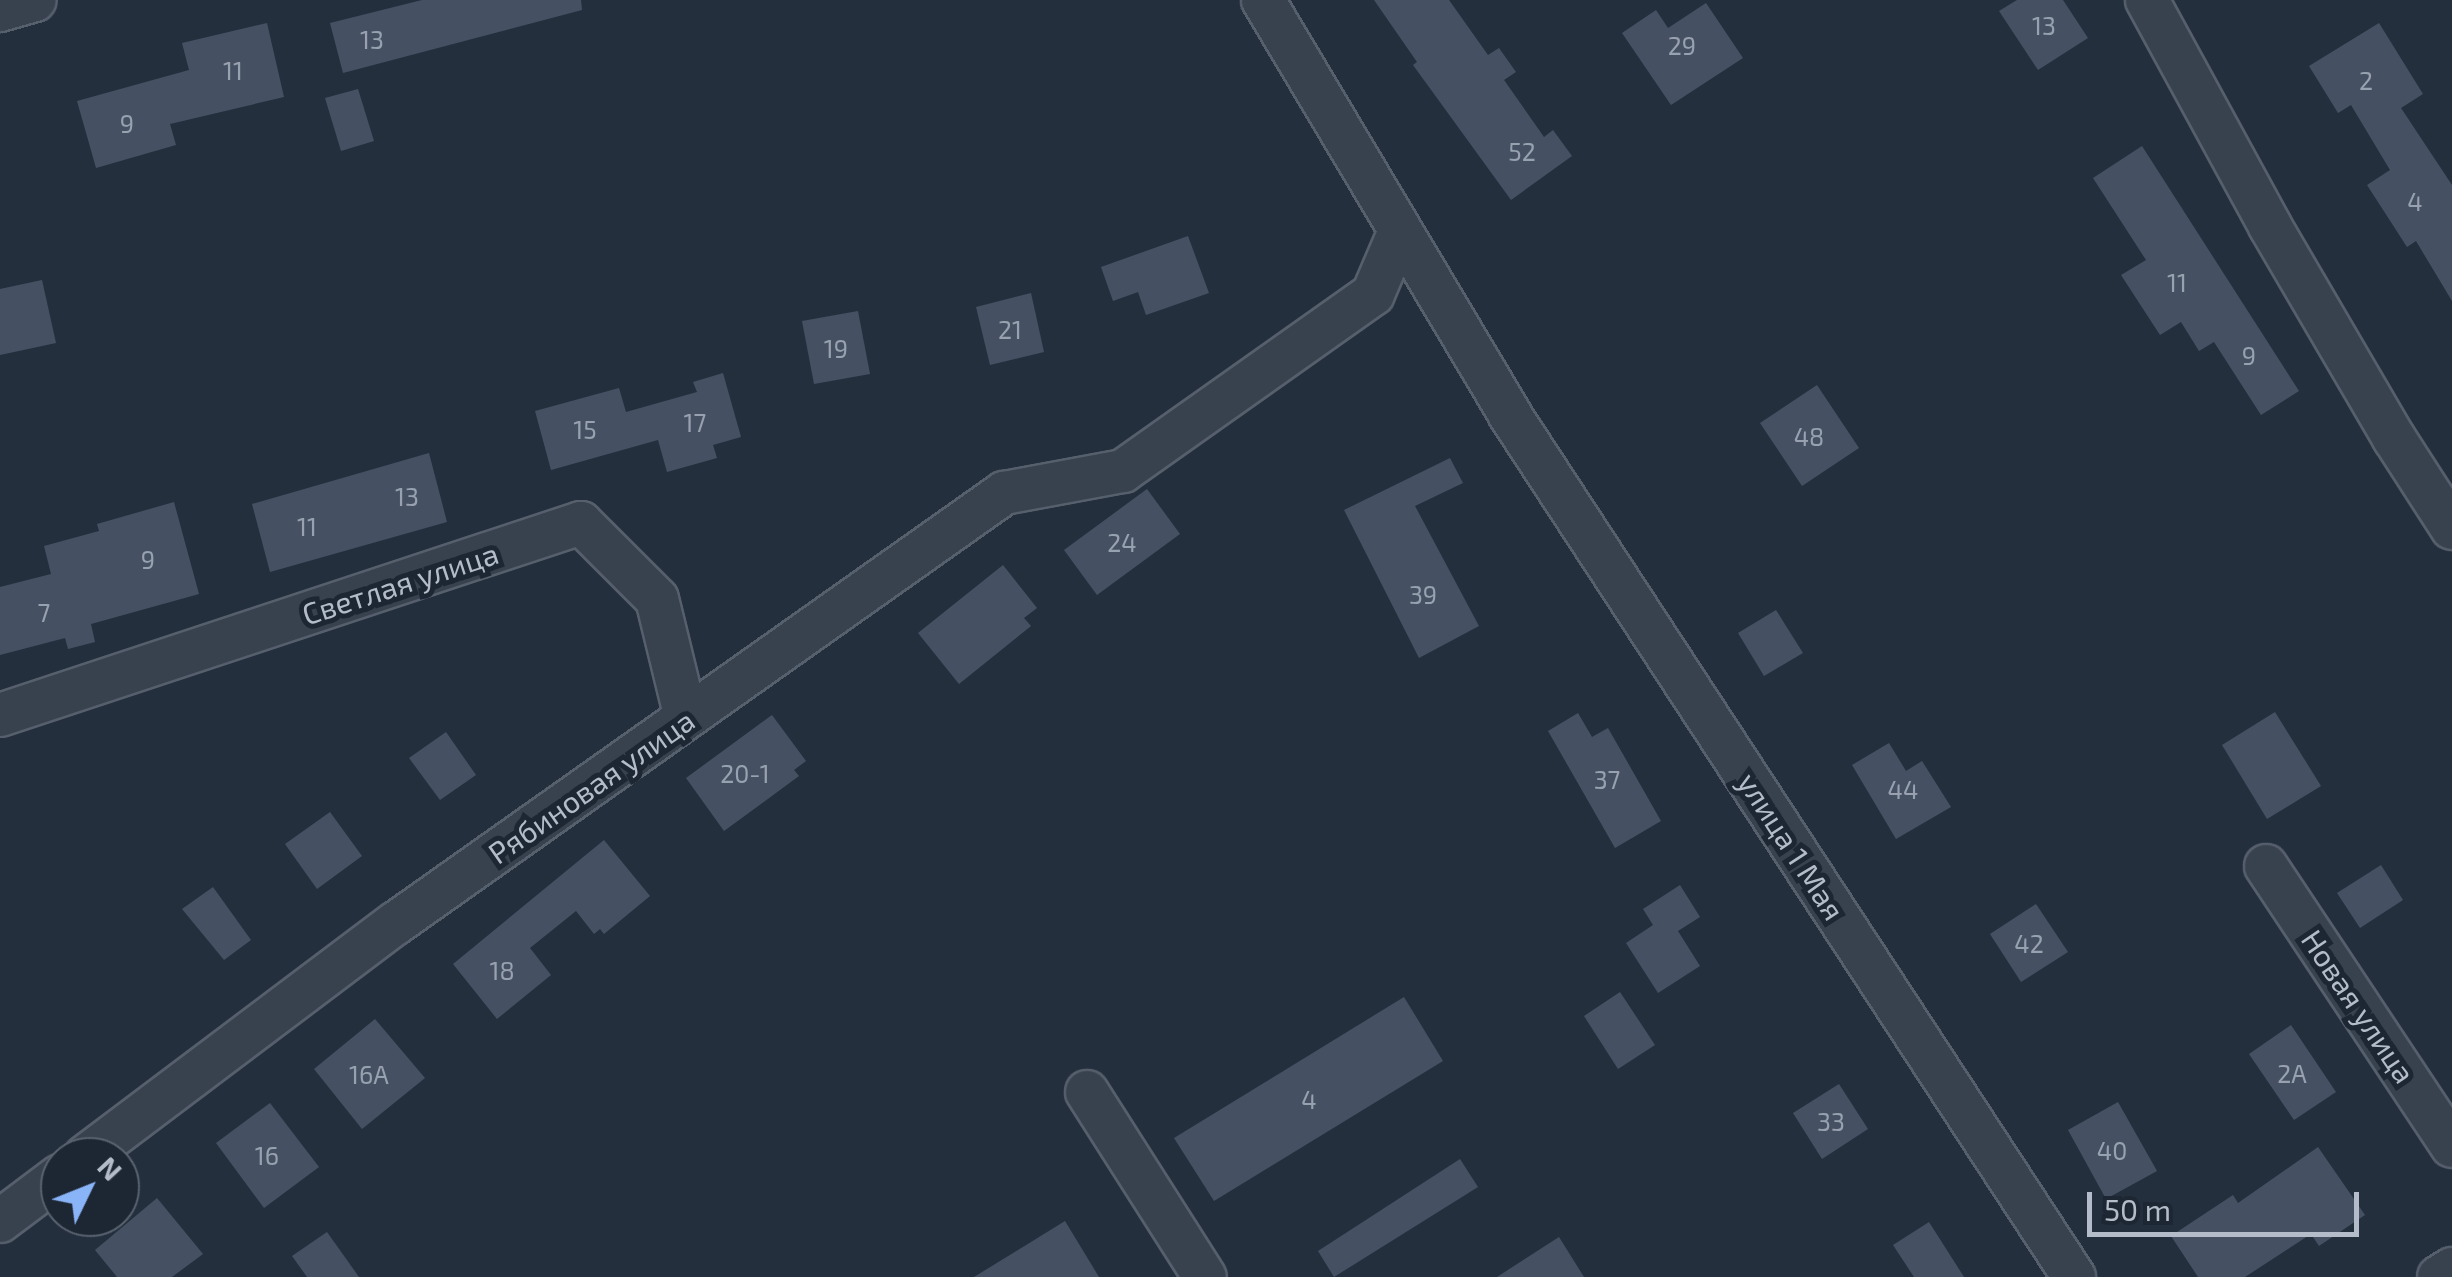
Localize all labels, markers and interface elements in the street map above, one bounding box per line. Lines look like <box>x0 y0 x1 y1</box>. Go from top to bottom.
house number: 13 <box>2032 10 2056 40</box>
house number: 13 <box>360 24 384 54</box>
house number: 29 <box>1668 30 1696 60</box>
house number: 11 <box>223 55 243 85</box>
house number: 2 <box>2359 65 2373 95</box>
house number: 9 <box>120 108 134 138</box>
house number: 52 <box>1508 136 1536 166</box>
house number: 4 <box>2407 186 2423 216</box>
house number: 11 <box>2167 267 2187 297</box>
house number: 21 <box>998 314 1022 344</box>
house number: 19 <box>824 333 848 363</box>
house number: 9 <box>2242 340 2256 370</box>
house number: 17 <box>684 407 706 437</box>
house number: 15 <box>573 414 597 444</box>
house number: 48 <box>1794 421 1824 451</box>
house number: 13 <box>395 481 419 511</box>
house number: 11 <box>297 511 317 541</box>
house number: 24 <box>1107 527 1137 557</box>
street label: Светлая улица <box>297 534 503 632</box>
house number: 9 <box>141 544 155 574</box>
house number: 39 <box>1409 579 1437 609</box>
house number: 7 <box>38 597 50 627</box>
street label: Рябиновая улица <box>481 701 701 871</box>
house number: 20-1 <box>720 758 770 788</box>
house number: 37 <box>1594 764 1620 794</box>
street label: улица 1 Мая <box>1731 766 1853 926</box>
house number: 44 <box>1888 774 1918 804</box>
street label: Новая улица <box>2295 923 2423 1089</box>
house number: 42 <box>2014 928 2044 958</box>
house number: 18 <box>489 955 515 985</box>
house number: 2А <box>2277 1058 2307 1088</box>
house number: 16А <box>349 1059 389 1089</box>
house number: 4 <box>1301 1084 1317 1114</box>
house number: 33 <box>1817 1106 1845 1136</box>
house number: 40 <box>2097 1135 2127 1165</box>
north arrow <box>40 1137 140 1237</box>
house number: 16 <box>255 1140 279 1170</box>
text: N <box>91 1149 130 1187</box>
scale bar <box>2092 1172 2364 1234</box>
text: 50 m <box>2104 1191 2171 1227</box>

